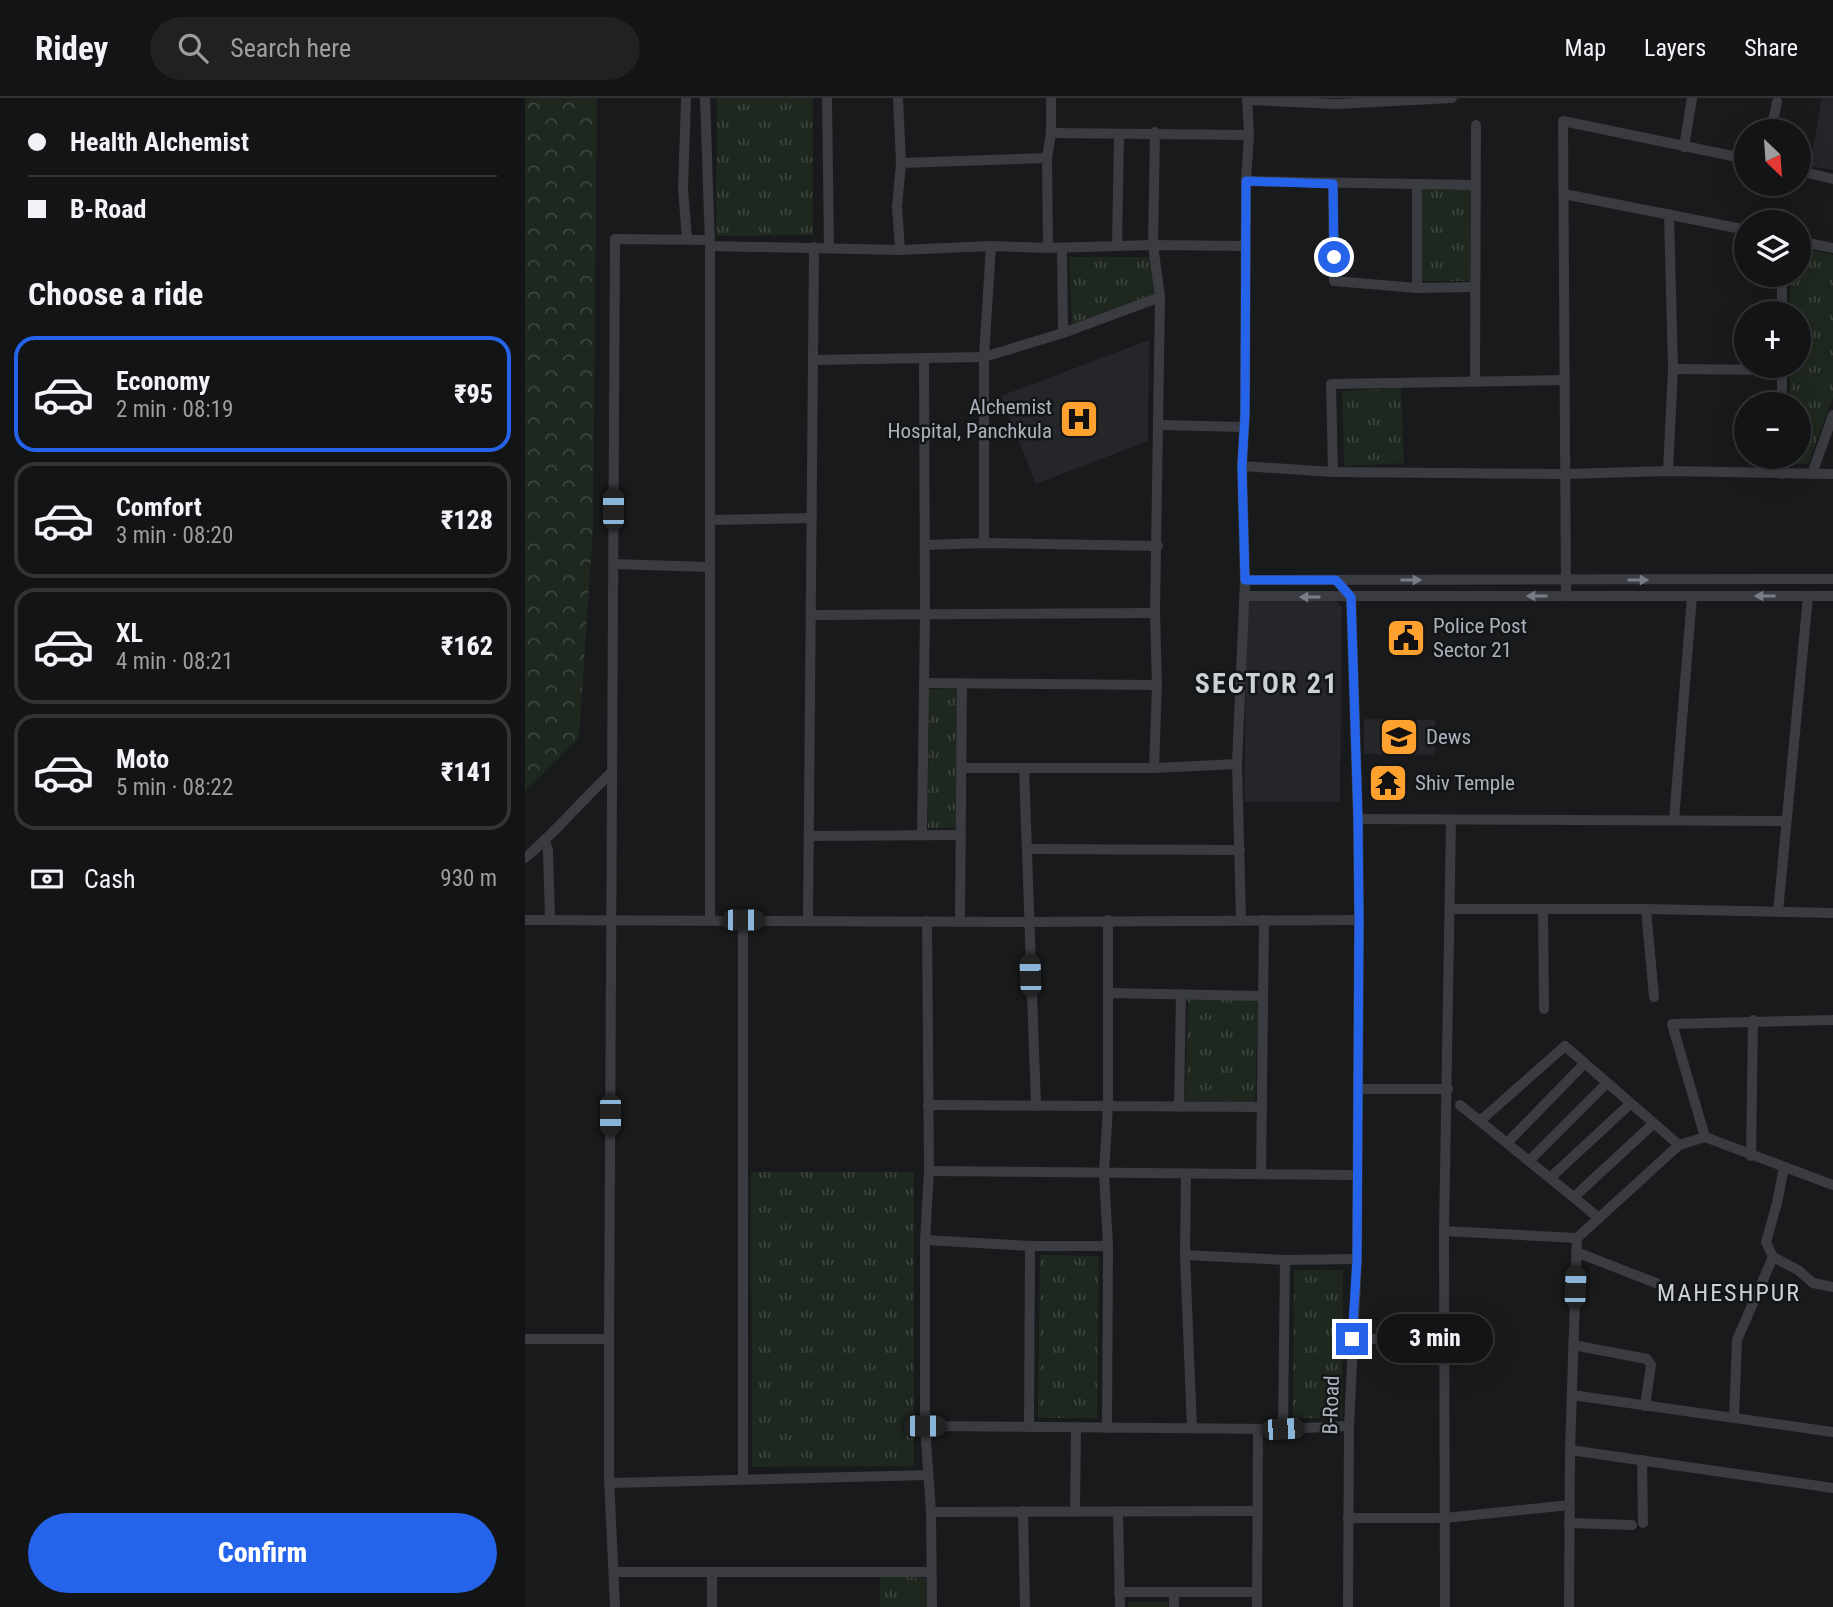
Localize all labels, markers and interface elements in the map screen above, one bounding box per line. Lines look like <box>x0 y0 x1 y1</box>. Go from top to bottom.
search box <box>150 17 640 80</box>
text: Ridey <box>35 29 108 68</box>
icon: search <box>174 29 212 67</box>
text: Search here <box>230 33 351 63</box>
text: Map <box>1565 34 1606 62</box>
text: Layers <box>1644 34 1706 62</box>
text: Share <box>1744 34 1798 62</box>
north arrow <box>1734 119 1811 196</box>
map controls <box>1734 119 1811 469</box>
text: Health Alchemist <box>70 127 249 157</box>
text: B-Road <box>70 194 146 224</box>
button: layers <box>1734 210 1811 287</box>
route start <box>1318 241 1350 273</box>
text: Choose a ride <box>28 275 203 313</box>
button: + <box>1734 301 1811 378</box>
icon: car <box>32 363 95 426</box>
text: Economy <box>116 366 210 396</box>
text: ₹95 <box>454 379 493 409</box>
button: − <box>1734 392 1811 469</box>
place label: Alchemist Hospital, Panchkula <box>888 395 1052 443</box>
text: 2 min · 08:19 <box>116 396 233 423</box>
hospital icon: Alchemist Hospital, Panchkula <box>1058 398 1100 440</box>
car <box>603 488 624 530</box>
icon: car <box>32 489 95 552</box>
text: Comfort <box>116 492 202 522</box>
text: ₹128 <box>441 505 493 535</box>
text: 3 min · 08:20 <box>116 522 233 549</box>
one-way arrow <box>1400 574 1422 586</box>
one-way arrow <box>1628 574 1650 586</box>
one-way arrow <box>1526 590 1548 602</box>
one-way arrow <box>1754 590 1776 602</box>
one-way arrow <box>1299 591 1321 603</box>
place label: Police Post Sector 21 <box>1433 614 1527 662</box>
icon: car <box>32 615 95 678</box>
public building icon: Police Post Sector 21 <box>1385 617 1427 659</box>
text: XL <box>116 618 143 648</box>
text: ₹162 <box>441 631 493 661</box>
text: 4 min · 08:21 <box>116 648 233 675</box>
district label: SECTOR 21 <box>1195 667 1339 700</box>
school or university icon: Dews <box>1378 716 1420 758</box>
place label: Dews <box>1426 725 1471 749</box>
icon: car <box>32 741 95 804</box>
text: Moto <box>116 744 169 774</box>
text: ₹141 <box>441 757 493 787</box>
temple icon: Shiv Temple <box>1367 762 1409 804</box>
place label: Shiv Temple <box>1415 771 1515 795</box>
text: 5 min · 08:22 <box>116 774 233 801</box>
icon: cash <box>28 860 66 898</box>
text: Cash <box>84 864 136 894</box>
text: 930 m <box>440 865 497 892</box>
car <box>723 910 765 931</box>
car <box>1019 954 1042 996</box>
car <box>600 1094 621 1136</box>
car <box>1564 1266 1587 1308</box>
district label: MAHESHPUR <box>1657 1279 1801 1307</box>
callout: 3 min <box>1377 1314 1492 1364</box>
route end <box>1336 1323 1368 1355</box>
text: 3 min <box>1409 1325 1461 1352</box>
street label: B-Road <box>1318 1375 1344 1435</box>
car <box>905 1416 947 1437</box>
car <box>1262 1417 1305 1441</box>
button: Confirm <box>28 1513 497 1593</box>

